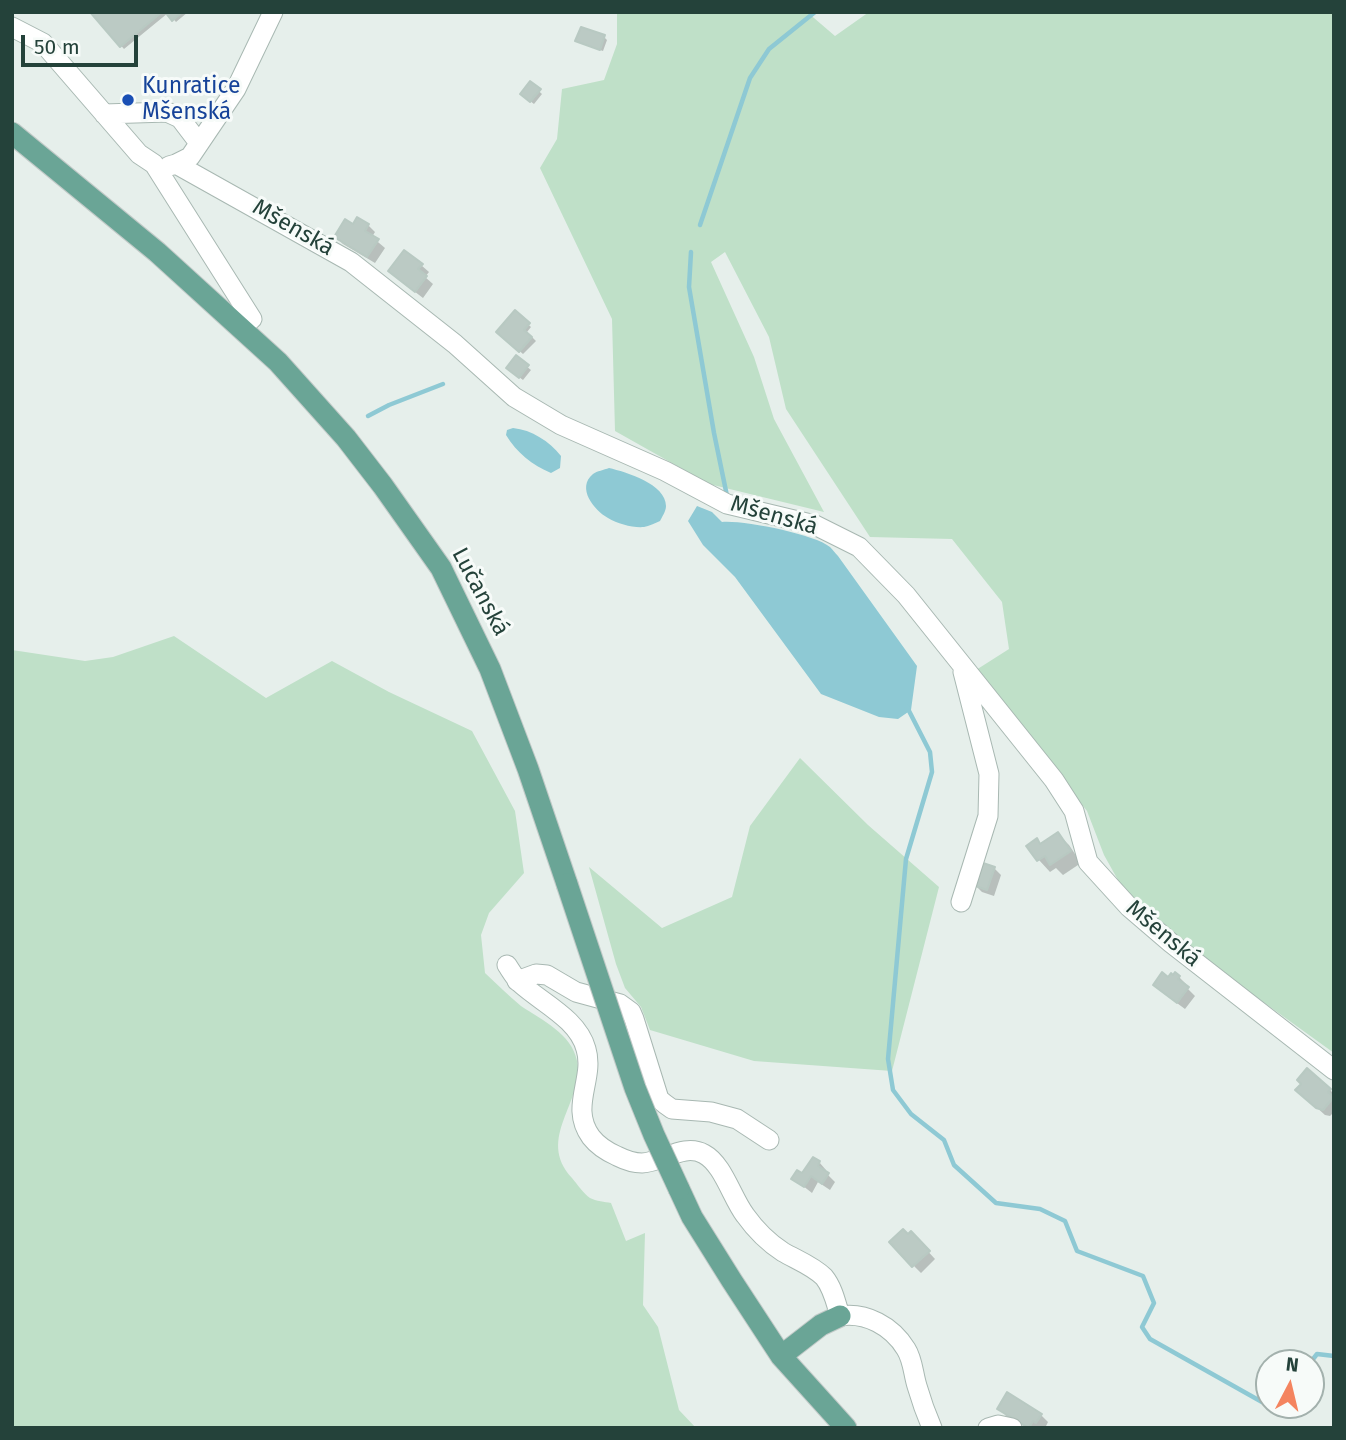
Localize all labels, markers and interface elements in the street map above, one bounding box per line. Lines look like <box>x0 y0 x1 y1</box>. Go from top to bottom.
scale bar <box>24 21 142 65</box>
text: 50 m <box>34 34 80 60</box>
place label: Kunratice Mšenská <box>142 73 241 127</box>
marker: Kunratice Mšenská <box>120 92 136 108</box>
street label: Mšenská <box>247 194 339 262</box>
street label: Mšenská <box>727 490 821 542</box>
street label: Lučanská <box>445 543 515 641</box>
street label: Mšenská <box>1120 895 1206 973</box>
north arrow <box>1255 1349 1325 1419</box>
text: N <box>1285 1352 1300 1377</box>

